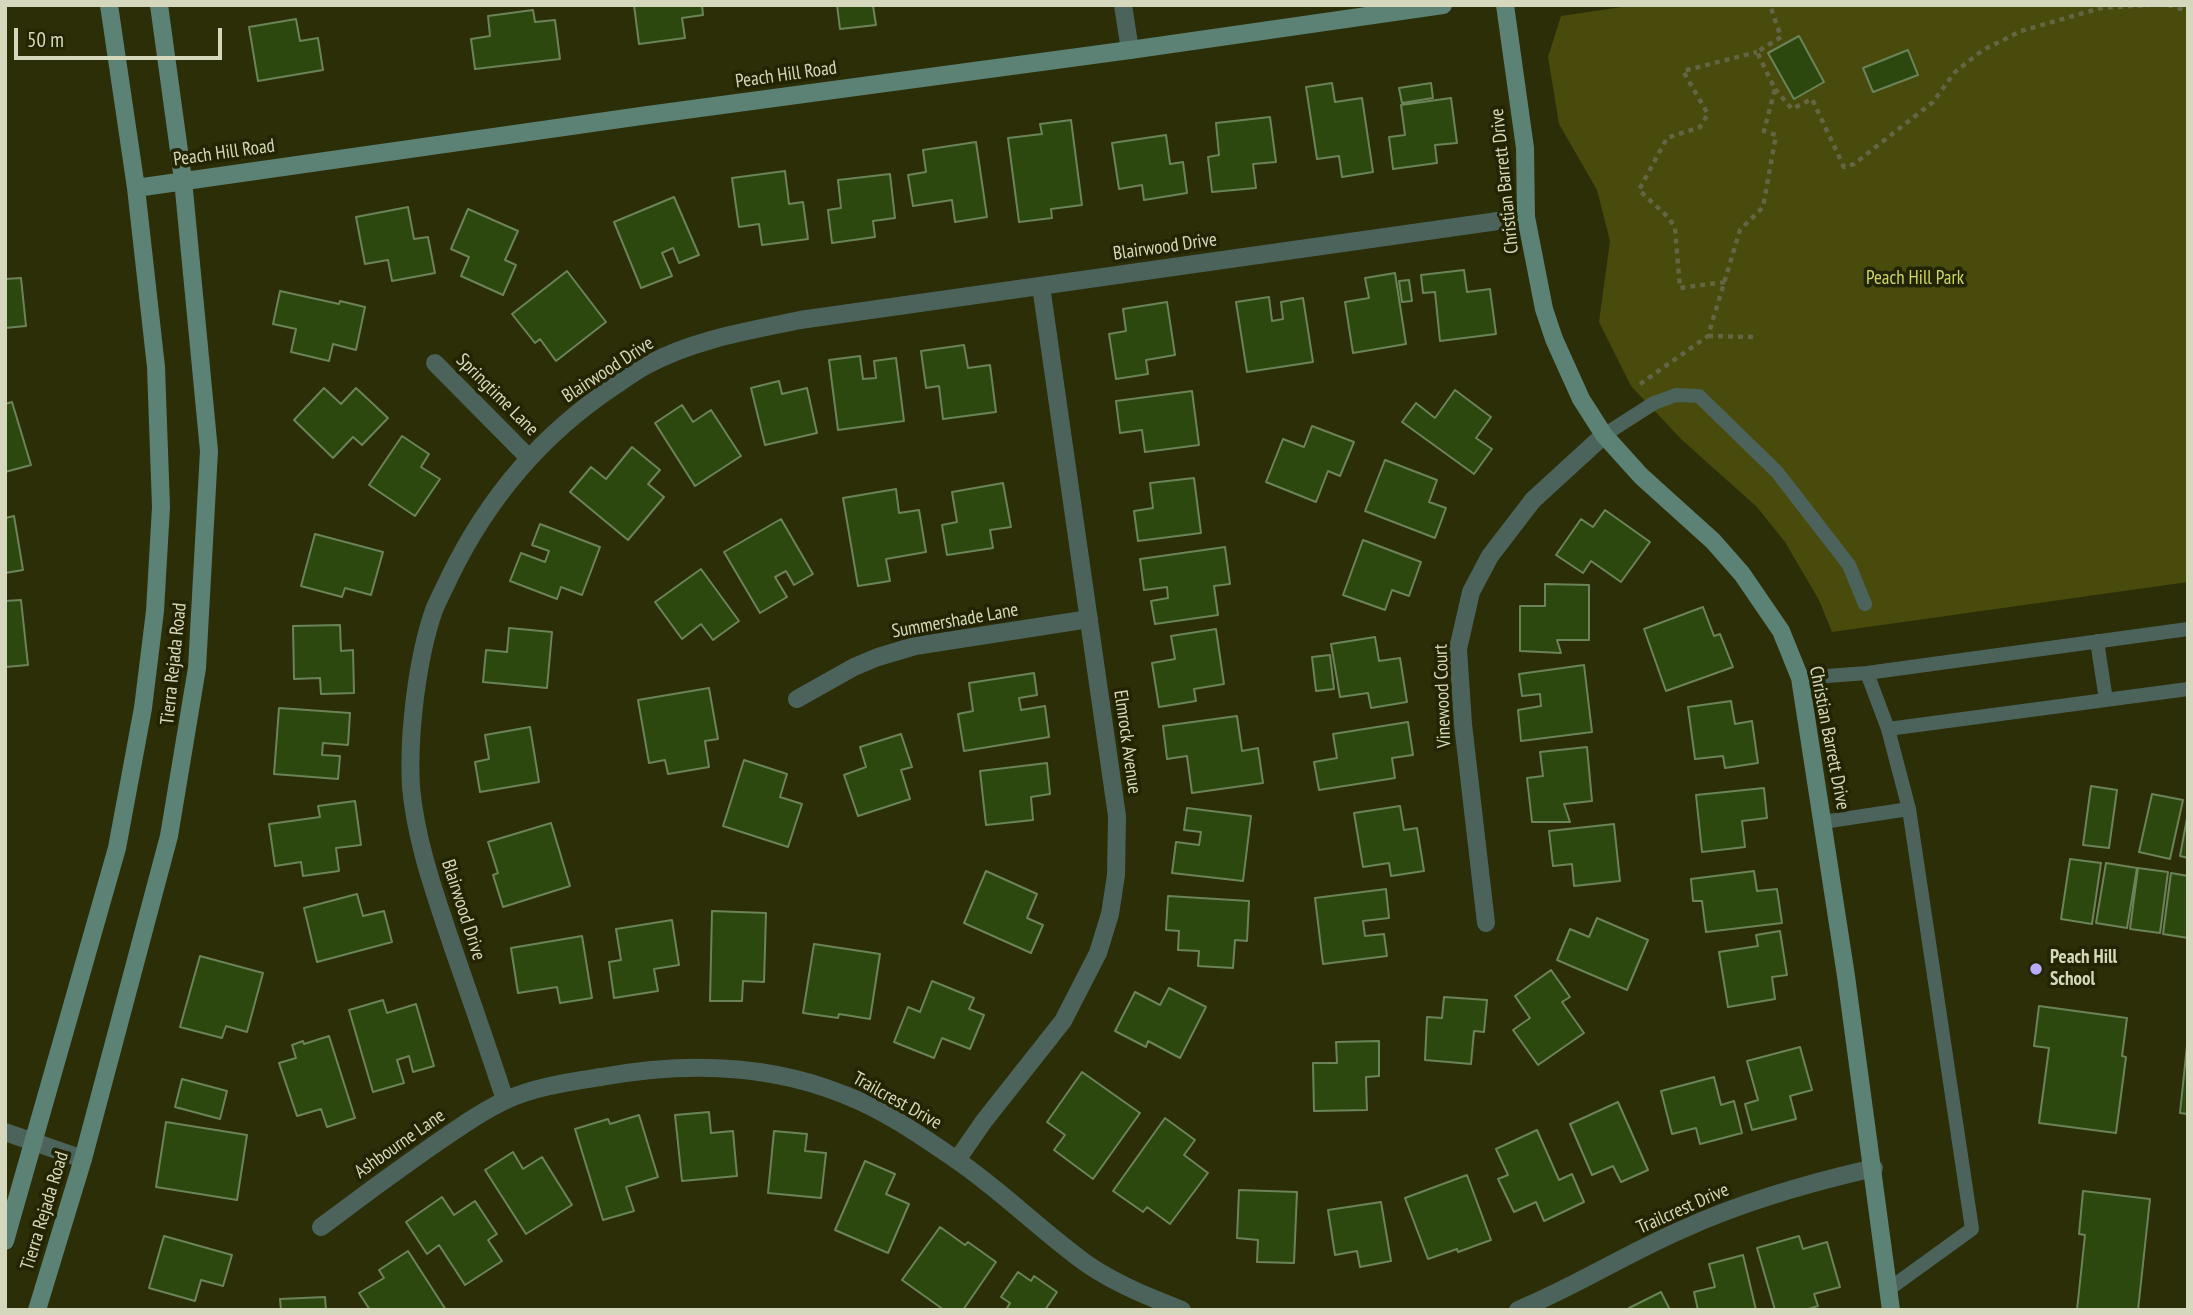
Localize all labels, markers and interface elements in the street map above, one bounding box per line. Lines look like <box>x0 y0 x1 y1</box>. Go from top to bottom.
scale bar <box>18 14 226 58</box>
text: 50 m <box>27 26 64 53</box>
street label: Peach Hill Road <box>734 57 838 93</box>
street label: Christian Barrett Drive <box>1486 107 1524 255</box>
street label: Peach Hill Road <box>172 135 276 171</box>
street label: Blairwood Drive <box>1112 228 1218 266</box>
park label: Peach Hill Park <box>1866 268 1964 290</box>
street label: Blairwood Drive <box>558 332 658 408</box>
street label: Springtime Lane <box>451 349 543 441</box>
street label: Summershade Lane <box>890 599 1020 643</box>
street label: Tierra Rejada Road <box>156 602 192 726</box>
street label: Vinewood Court <box>1430 644 1456 748</box>
street label: Christian Barrett Drive <box>1804 664 1854 812</box>
street label: Elmrock Avenue <box>1108 689 1146 795</box>
street label: Blairwood Drive <box>436 857 490 963</box>
place label: Peach Hill School <box>2050 947 2117 991</box>
marker: Peach Hill School <box>2028 961 2044 977</box>
street label: Trailcrest Drive <box>849 1067 945 1135</box>
street label: Ashbourne Lane <box>350 1104 450 1184</box>
street label: Tierra Rejada Road <box>16 1149 74 1273</box>
street label: Trailcrest Drive <box>1633 1179 1733 1239</box>

